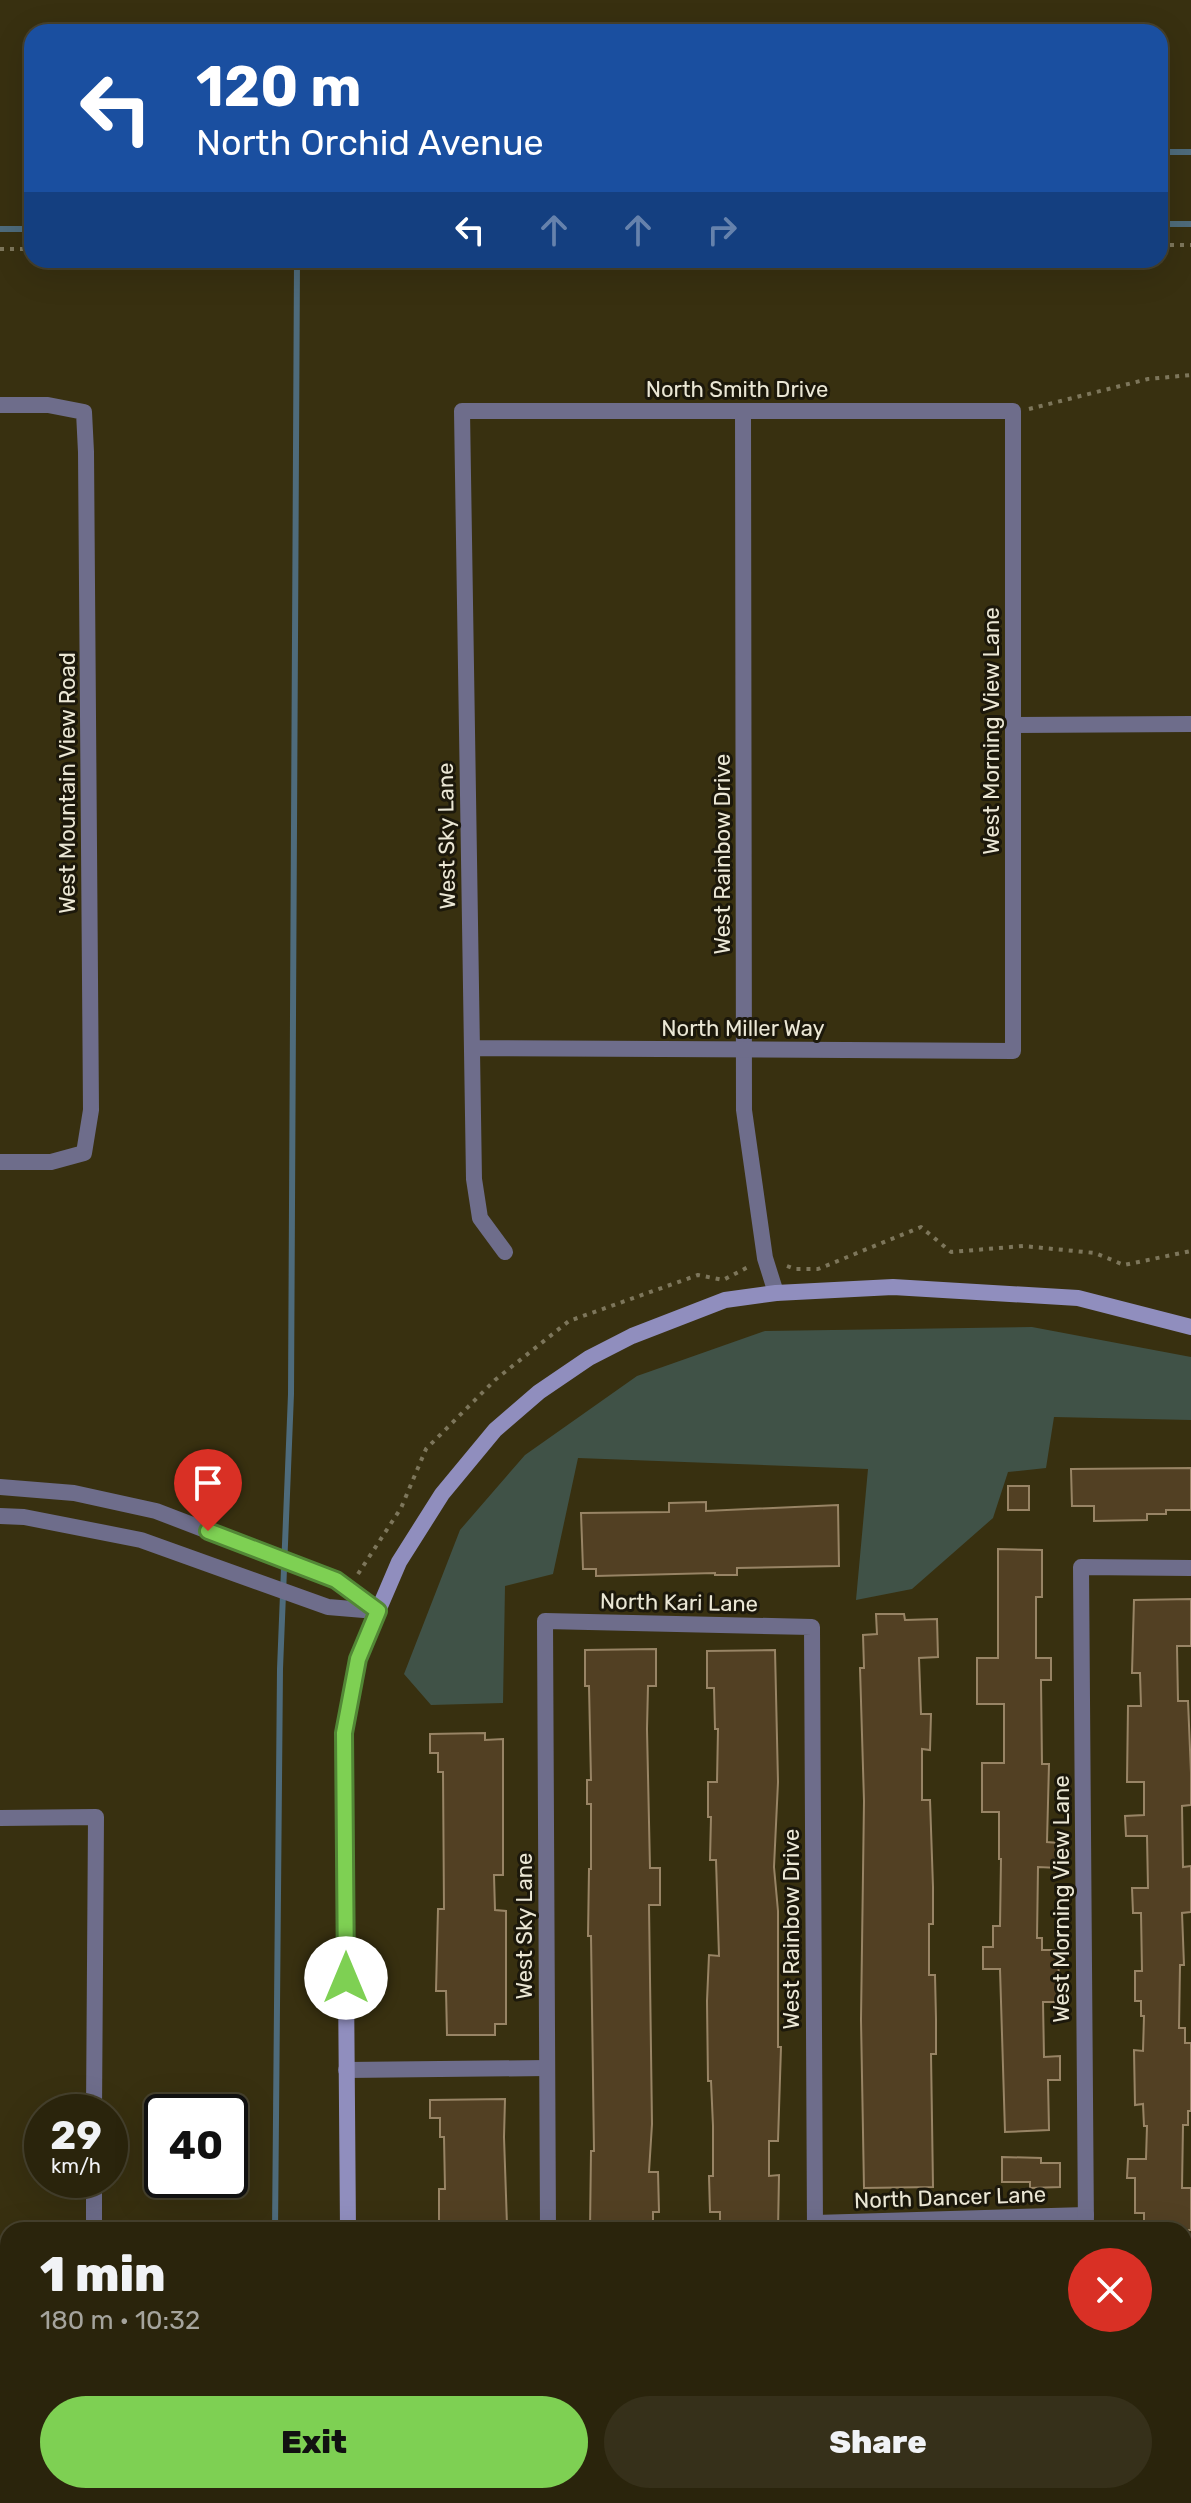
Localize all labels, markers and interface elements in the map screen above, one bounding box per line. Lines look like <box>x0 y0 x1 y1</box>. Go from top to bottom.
text: 120 m <box>196 54 362 120</box>
icon: left <box>64 56 168 160</box>
text: North Orchid Avenue <box>196 121 544 164</box>
icon: left <box>448 208 492 252</box>
icon: ahead <box>532 208 576 252</box>
icon: ahead <box>616 208 660 252</box>
icon: right <box>700 208 744 252</box>
street label: North Smith Drive <box>646 376 828 403</box>
street label: West Morning View Lane <box>978 607 1005 855</box>
street label: West Mountain View Road <box>54 652 81 914</box>
street label: West Rainbow Drive <box>709 754 736 954</box>
street label: West Sky Lane <box>432 762 461 910</box>
street label: North Miller Way <box>661 1015 825 1042</box>
pin <box>174 1449 242 1531</box>
icon: arrive <box>186 1461 230 1505</box>
street label: North Kari Lane <box>600 1588 758 1617</box>
street label: West Morning View Lane <box>1048 1775 1075 2023</box>
street label: West Rainbow Drive <box>778 1829 805 2029</box>
street label: West Sky Lane <box>511 1853 538 1999</box>
position arrow <box>304 1936 388 2020</box>
speed limit sign: 40 <box>144 2094 248 2198</box>
text: 29 <box>50 2112 102 2159</box>
text: km/h <box>51 2154 101 2178</box>
street label: North Dancer Lane <box>854 2181 1047 2214</box>
text: 1 min <box>40 2246 166 2303</box>
button: close <box>1068 2248 1152 2332</box>
text: 180 m · 10:32 <box>40 2305 200 2336</box>
button: Exit <box>40 2396 588 2488</box>
button: Share <box>604 2396 1152 2488</box>

